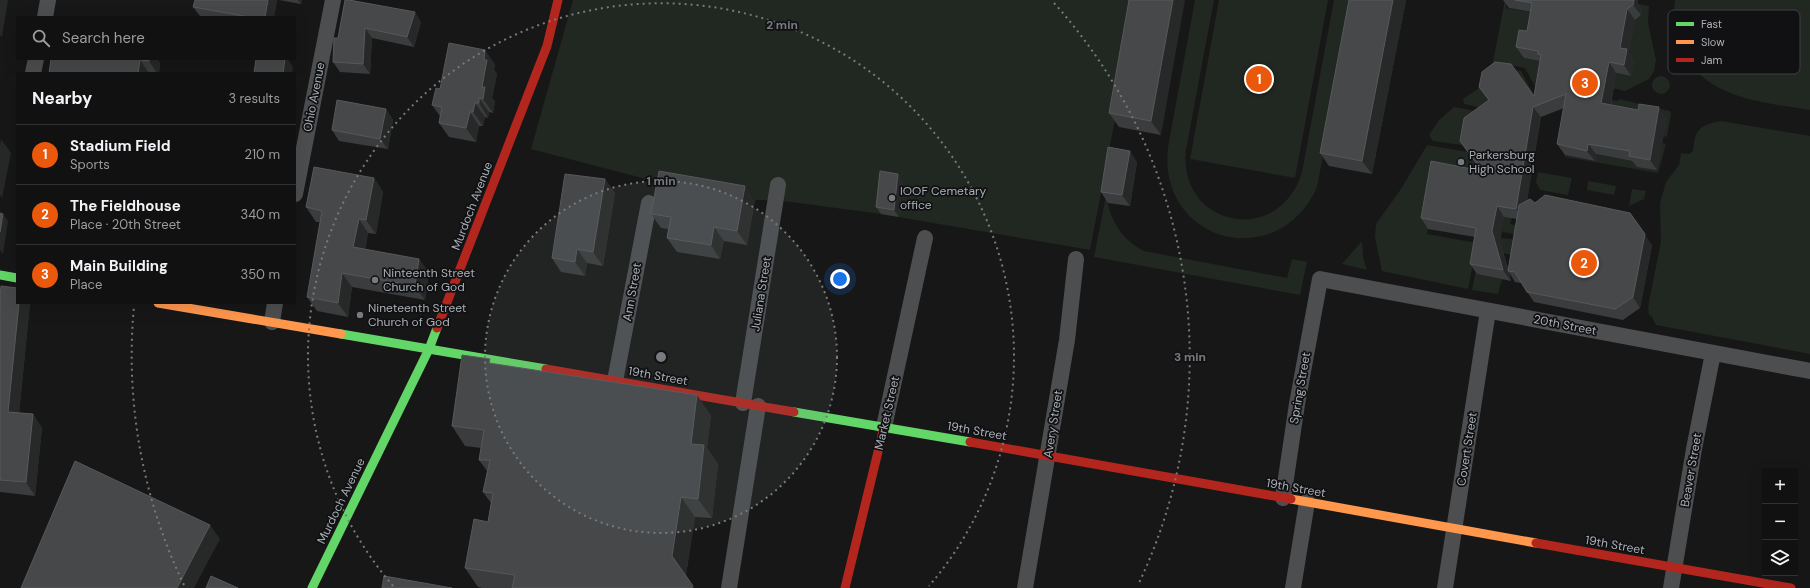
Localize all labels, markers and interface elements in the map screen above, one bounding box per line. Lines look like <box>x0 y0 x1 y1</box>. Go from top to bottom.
legend <box>1668 10 1800 74</box>
search box <box>16 16 296 60</box>
text: 2 min <box>766 17 798 33</box>
text: Fast <box>1701 17 1722 31</box>
icon: search <box>30 27 52 49</box>
text: Search here <box>62 28 145 48</box>
text: Slow <box>1701 35 1725 49</box>
text: Jam <box>1701 53 1722 67</box>
street label: Ohio Avenue <box>299 61 329 133</box>
pin: 1 <box>1246 64 1272 94</box>
pin: 3 <box>1572 68 1598 98</box>
text: Nearby <box>32 87 92 109</box>
text: 3 results <box>228 90 280 107</box>
text: Stadium Field <box>70 136 170 156</box>
text: 1 <box>43 146 47 163</box>
text: 210 m <box>245 146 280 163</box>
place label: Parkersburg High School <box>1469 147 1535 177</box>
text: Sports <box>70 156 110 173</box>
marker: Parkersburg High School <box>1456 157 1466 167</box>
street label: Murdoch Avenue <box>448 159 496 253</box>
text: 1 min <box>646 173 676 189</box>
place label: IOOF Cemetary office <box>900 183 986 213</box>
marker: IOOF Cemetary office <box>887 193 897 203</box>
text: The Fieldhouse <box>70 196 181 216</box>
text: 2 <box>41 206 49 223</box>
text: 340 m <box>240 206 280 223</box>
text: Place · 20th Street <box>70 216 181 233</box>
pin: 2 <box>1571 248 1597 278</box>
street label: Juliana Street <box>747 255 775 333</box>
text: Main Building <box>70 256 168 276</box>
street label: Ann Street <box>619 261 645 322</box>
place label: Ninteenth Street Church of God <box>383 265 475 295</box>
text: 3 <box>41 266 49 283</box>
text: 350 m <box>240 266 280 283</box>
your location <box>830 269 850 289</box>
marker: Ninteenth Street Church of God <box>370 275 380 285</box>
text: Place <box>70 276 102 293</box>
place label: Nineteenth Street Church of God <box>368 300 467 330</box>
marker: Nineteenth Street Church of God <box>355 310 365 320</box>
street label: 20th Street <box>1532 311 1598 339</box>
text: 3 min <box>1174 349 1206 365</box>
centre of rings <box>654 350 668 364</box>
street label: Spring Street <box>1286 351 1314 425</box>
street label: 19th Street <box>627 363 689 389</box>
street label: Market Street <box>871 374 903 451</box>
street label: Avery Street <box>1040 389 1066 459</box>
street label: Covert Street <box>1453 411 1481 487</box>
street label: 19th Street <box>946 418 1008 444</box>
street label: Beaver Street <box>1677 431 1705 508</box>
street label: Murdoch Avenue <box>313 455 369 547</box>
map controls <box>1762 468 1798 576</box>
button: + <box>1762 468 1798 504</box>
street label: 19th Street <box>1265 475 1327 501</box>
button: − <box>1762 504 1798 540</box>
street label: 19th Street <box>1584 532 1646 558</box>
button: layers <box>1762 540 1798 576</box>

